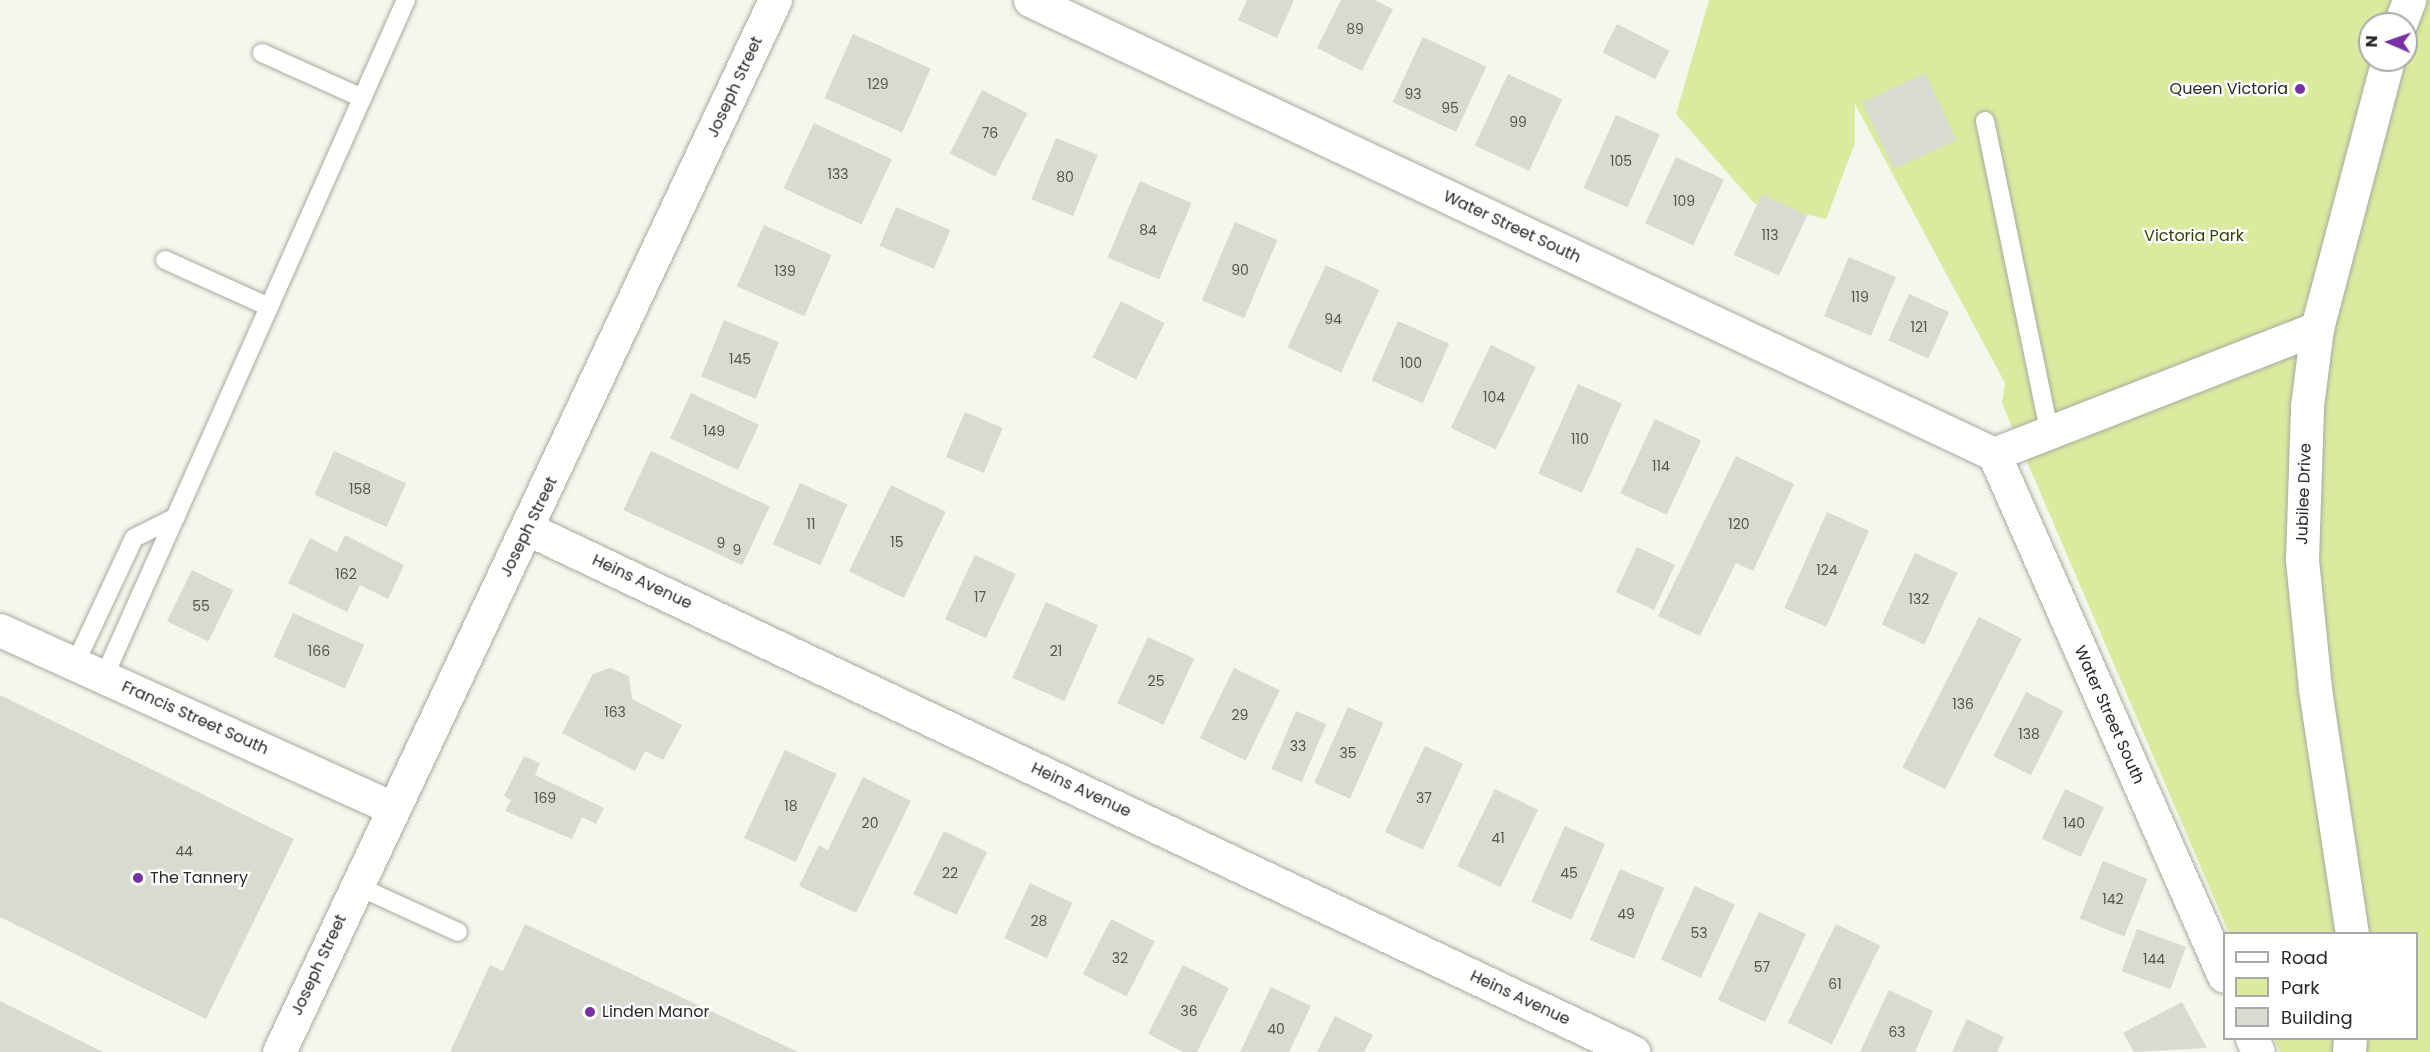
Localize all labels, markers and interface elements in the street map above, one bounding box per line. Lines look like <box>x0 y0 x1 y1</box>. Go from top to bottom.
north arrow <box>2358 12 2418 72</box>
house number: 89 <box>1346 21 1364 37</box>
street label: Joseph Street <box>703 33 767 141</box>
text: N <box>2360 35 2383 48</box>
house number: 129 <box>867 76 889 92</box>
place label: Queen Victoria <box>2170 79 2288 99</box>
marker: Queen Victoria <box>2293 82 2307 96</box>
house number: 93 <box>1404 86 1422 102</box>
house number: 95 <box>1441 100 1459 116</box>
house number: 99 <box>1509 114 1527 130</box>
house number: 76 <box>982 125 998 141</box>
house number: 105 <box>1610 153 1632 169</box>
house number: 133 <box>828 166 848 182</box>
house number: 80 <box>1056 169 1074 185</box>
street label: Water Street South <box>1440 187 1584 267</box>
house number: 109 <box>1673 193 1695 209</box>
house number: 84 <box>1139 222 1157 238</box>
park label: Victoria Park <box>2144 226 2244 246</box>
house number: 113 <box>1761 227 1779 243</box>
house number: 90 <box>1231 262 1249 278</box>
house number: 139 <box>774 263 796 279</box>
house number: 119 <box>1851 289 1869 305</box>
house number: 94 <box>1324 311 1342 327</box>
house number: 121 <box>1910 319 1928 335</box>
house number: 145 <box>729 351 751 367</box>
house number: 100 <box>1400 355 1422 371</box>
house number: 104 <box>1483 389 1505 405</box>
house number: 149 <box>703 423 725 439</box>
house number: 110 <box>1571 431 1589 447</box>
street label: Jubilee Drive <box>2293 443 2315 545</box>
house number: 114 <box>1652 458 1670 474</box>
street label: Joseph Street <box>496 474 562 580</box>
house number: 158 <box>349 481 371 497</box>
house number: 11 <box>807 516 815 532</box>
house number: 120 <box>1728 516 1750 532</box>
house number: 15 <box>890 534 904 550</box>
house number: 9 <box>717 535 725 551</box>
house number: 9 <box>733 542 741 558</box>
street label: Heins Avenue <box>589 551 695 613</box>
house number: 124 <box>1816 562 1838 578</box>
house number: 162 <box>335 566 357 582</box>
house number: 17 <box>974 589 986 605</box>
house number: 132 <box>1909 591 1929 607</box>
house number: 55 <box>192 598 210 614</box>
house number: 166 <box>308 643 330 659</box>
house number: 21 <box>1050 643 1062 659</box>
street label: Water Street South <box>2070 643 2148 787</box>
house number: 25 <box>1148 673 1164 689</box>
street label: Francis Street South <box>119 677 271 759</box>
house number: 136 <box>1952 696 1974 712</box>
house number: 163 <box>604 704 626 720</box>
house number: 29 <box>1232 707 1248 723</box>
house number: 138 <box>2018 726 2040 742</box>
house number: 33 <box>1290 738 1306 754</box>
house number: 35 <box>1339 745 1357 761</box>
street label: Heins Avenue <box>1028 759 1134 821</box>
house number: 169 <box>534 790 556 806</box>
house number: 37 <box>1416 790 1432 806</box>
house number: 18 <box>784 798 798 814</box>
house number: 20 <box>862 815 878 831</box>
house number: 140 <box>2063 815 2085 831</box>
house number: 41 <box>1491 830 1505 846</box>
house number: 44 <box>175 843 193 859</box>
house number: 22 <box>942 865 958 881</box>
house number: 45 <box>1560 865 1578 881</box>
place label: The Tannery <box>150 868 248 888</box>
marker: The Tannery <box>131 871 145 885</box>
house number: 142 <box>2102 891 2124 907</box>
house number: 49 <box>1617 906 1635 922</box>
street label: Joseph Street <box>287 911 351 1019</box>
house number: 28 <box>1031 913 1047 929</box>
house number: 53 <box>1690 925 1708 941</box>
legend <box>2223 932 2418 1040</box>
text: Road <box>2281 945 2328 970</box>
house number: 32 <box>1112 950 1128 966</box>
house number: 144 <box>2143 951 2165 967</box>
house number: 57 <box>1754 959 1770 975</box>
street label: Heins Avenue <box>1467 967 1573 1029</box>
text: Park <box>2281 975 2320 1000</box>
house number: 61 <box>1828 976 1842 992</box>
place label: Linden Manor <box>602 1002 709 1022</box>
house number: 36 <box>1180 1003 1198 1019</box>
marker: Linden Manor <box>583 1005 597 1019</box>
text: Building <box>2281 1005 2353 1030</box>
house number: 40 <box>1267 1021 1285 1037</box>
house number: 63 <box>1888 1024 1906 1040</box>

